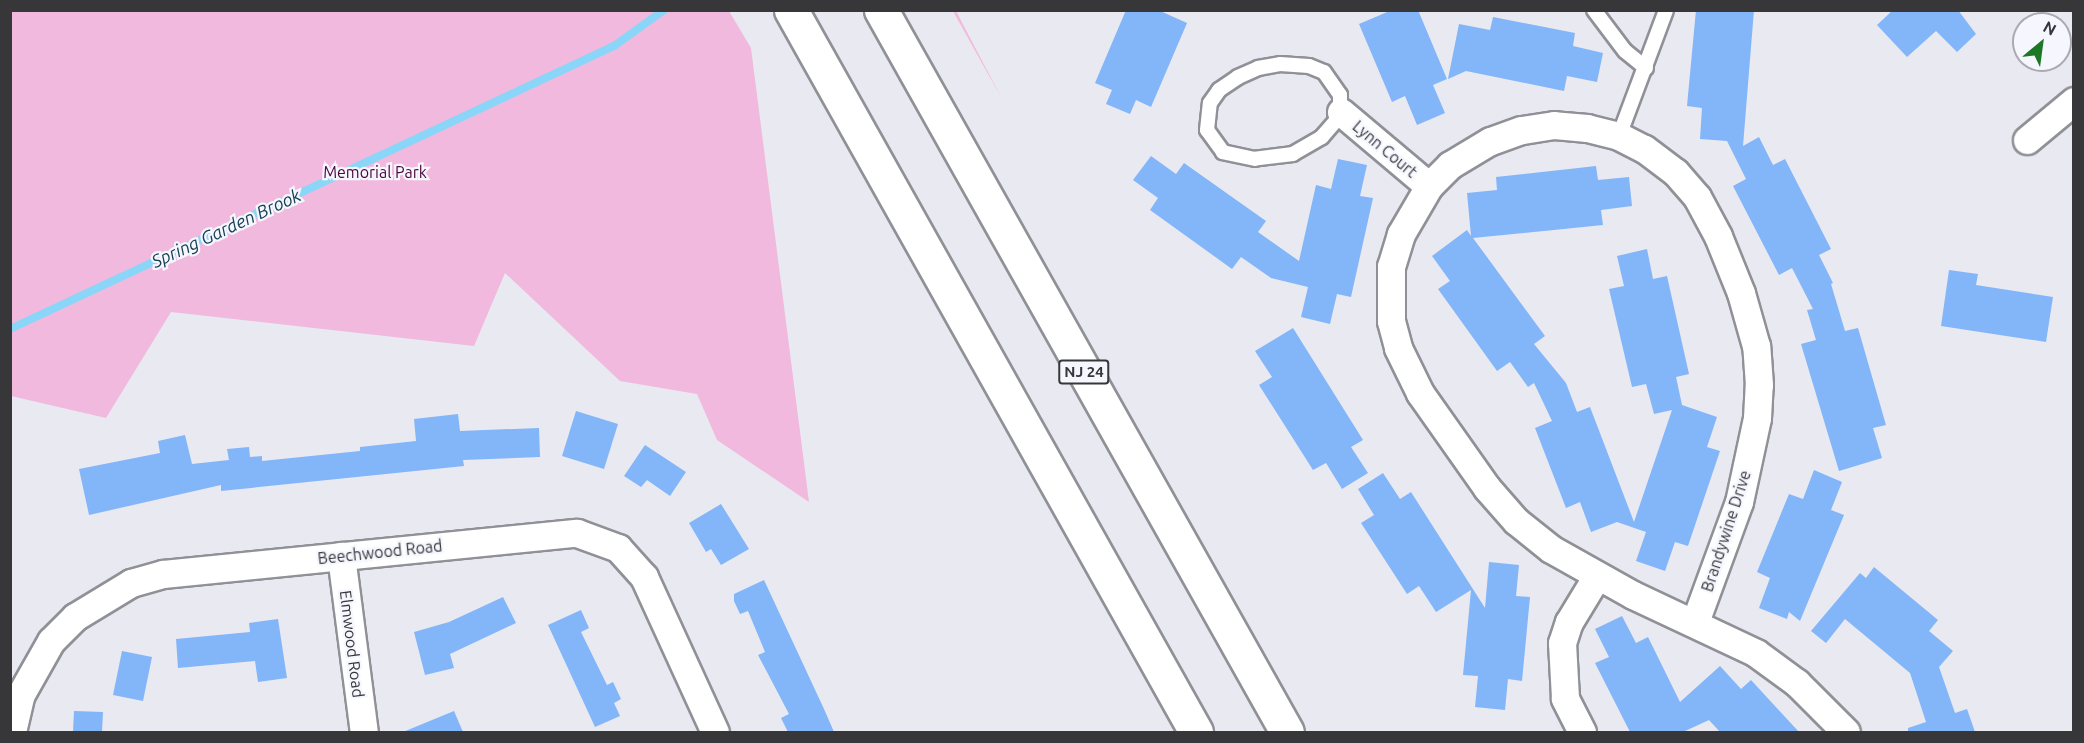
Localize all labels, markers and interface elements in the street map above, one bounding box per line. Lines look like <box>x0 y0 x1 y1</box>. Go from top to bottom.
north arrow <box>2012 12 2072 72</box>
text: N <box>2040 17 2059 39</box>
street label: Lynn Court <box>1349 117 1421 181</box>
park label: Memorial Park <box>323 162 427 182</box>
water label: Spring Garden Brook <box>148 184 304 272</box>
road number: NJ 24 <box>1057 360 1111 384</box>
street label: Brandywine Drive <box>1697 468 1755 594</box>
street label: Beechwood Road <box>317 536 443 568</box>
street label: Elmwood Road <box>336 589 368 699</box>

